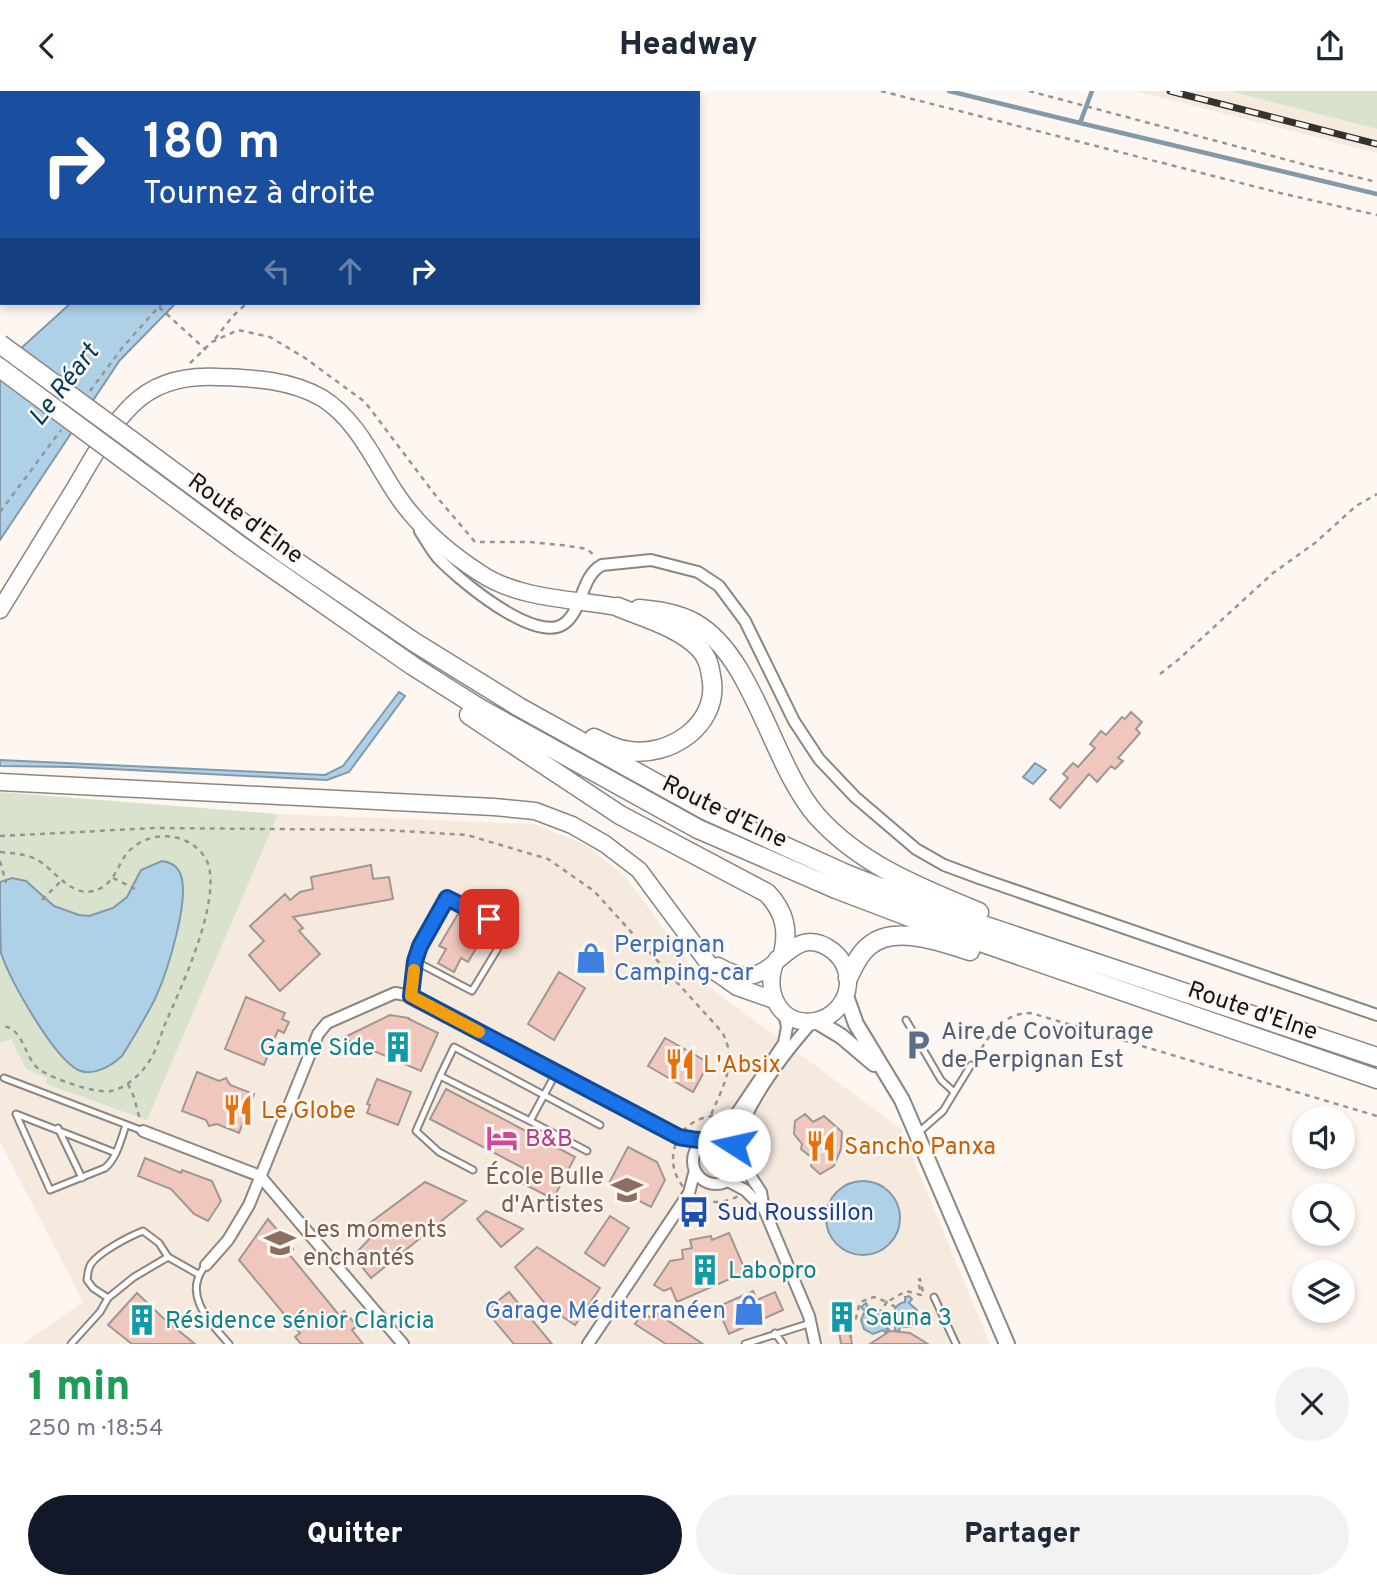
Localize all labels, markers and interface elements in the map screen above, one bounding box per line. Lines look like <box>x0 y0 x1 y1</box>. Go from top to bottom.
text: Headway <box>619 26 758 66</box>
icon: back <box>28 27 66 65</box>
icon: share <box>1311 27 1349 65</box>
text: 180 m <box>143 114 280 176</box>
icon: right <box>28 119 119 210</box>
text: Tournez à droite <box>143 175 375 215</box>
icon: left <box>258 252 296 290</box>
icon: ahead <box>331 252 369 290</box>
icon: right <box>404 252 442 290</box>
water label: Le Réart <box>23 336 108 433</box>
street label: Route d'Elne <box>181 468 309 572</box>
street label: Route d'Elne <box>657 770 792 856</box>
pin <box>459 889 519 949</box>
icon: arrive <box>470 900 508 938</box>
place label: Perpignan Camping-car <box>614 931 754 989</box>
shop icon: Perpignan Camping-car <box>574 941 608 975</box>
street label: Route d'Elne <box>1183 976 1321 1048</box>
place label: Aire de Covoiturage de Perpignan Est <box>941 1018 1154 1076</box>
parking icon: Aire de Covoiturage de Perpignan Est <box>901 1028 935 1062</box>
building icon: Game Side <box>381 1030 415 1064</box>
place label: Game Side <box>259 1034 375 1064</box>
restaurant icon: L'Absix <box>663 1047 697 1081</box>
place label: L'Absix <box>703 1051 781 1081</box>
restaurant icon: Le Globe <box>221 1093 255 1127</box>
place label: Le Globe <box>261 1097 356 1127</box>
map controls <box>1292 1106 1355 1323</box>
button: sound <box>1292 1106 1355 1169</box>
position arrow <box>697 1108 771 1182</box>
hotel icon: B&B <box>485 1121 519 1155</box>
place label: B&B <box>525 1125 573 1155</box>
restaurant icon: Sancho Panxa <box>804 1129 838 1163</box>
place label: Sancho Panxa <box>844 1133 996 1163</box>
place label: École Bulle d'Artistes <box>485 1161 604 1221</box>
school or university icon: École Bulle d'Artistes <box>610 1173 644 1207</box>
button: search <box>1292 1183 1355 1246</box>
bus stop icon: Sud Roussillon <box>677 1195 711 1229</box>
place label: Sud Roussillon <box>717 1199 874 1229</box>
place label: Les moments enchantés <box>303 1216 447 1274</box>
school or university icon: Les moments enchantés <box>263 1226 297 1260</box>
building icon: Labopro <box>688 1253 722 1287</box>
place label: Labopro <box>728 1257 817 1287</box>
button: layers <box>1292 1260 1355 1323</box>
shop icon: Garage Méditerranéen <box>732 1293 766 1327</box>
place label: Garage Méditerranéen <box>484 1297 726 1327</box>
building icon: Sauna 3 <box>825 1300 859 1334</box>
building icon: Résidence sénior Claricia <box>125 1303 159 1337</box>
place label: Sauna 3 <box>865 1304 952 1334</box>
place label: Résidence sénior Claricia <box>165 1307 434 1337</box>
text: 1 min <box>28 1362 131 1415</box>
button: close <box>1275 1367 1349 1441</box>
text: 250 m · 18:54 <box>28 1415 164 1444</box>
button: Quitter <box>28 1495 682 1575</box>
button: Partager <box>696 1495 1349 1575</box>

